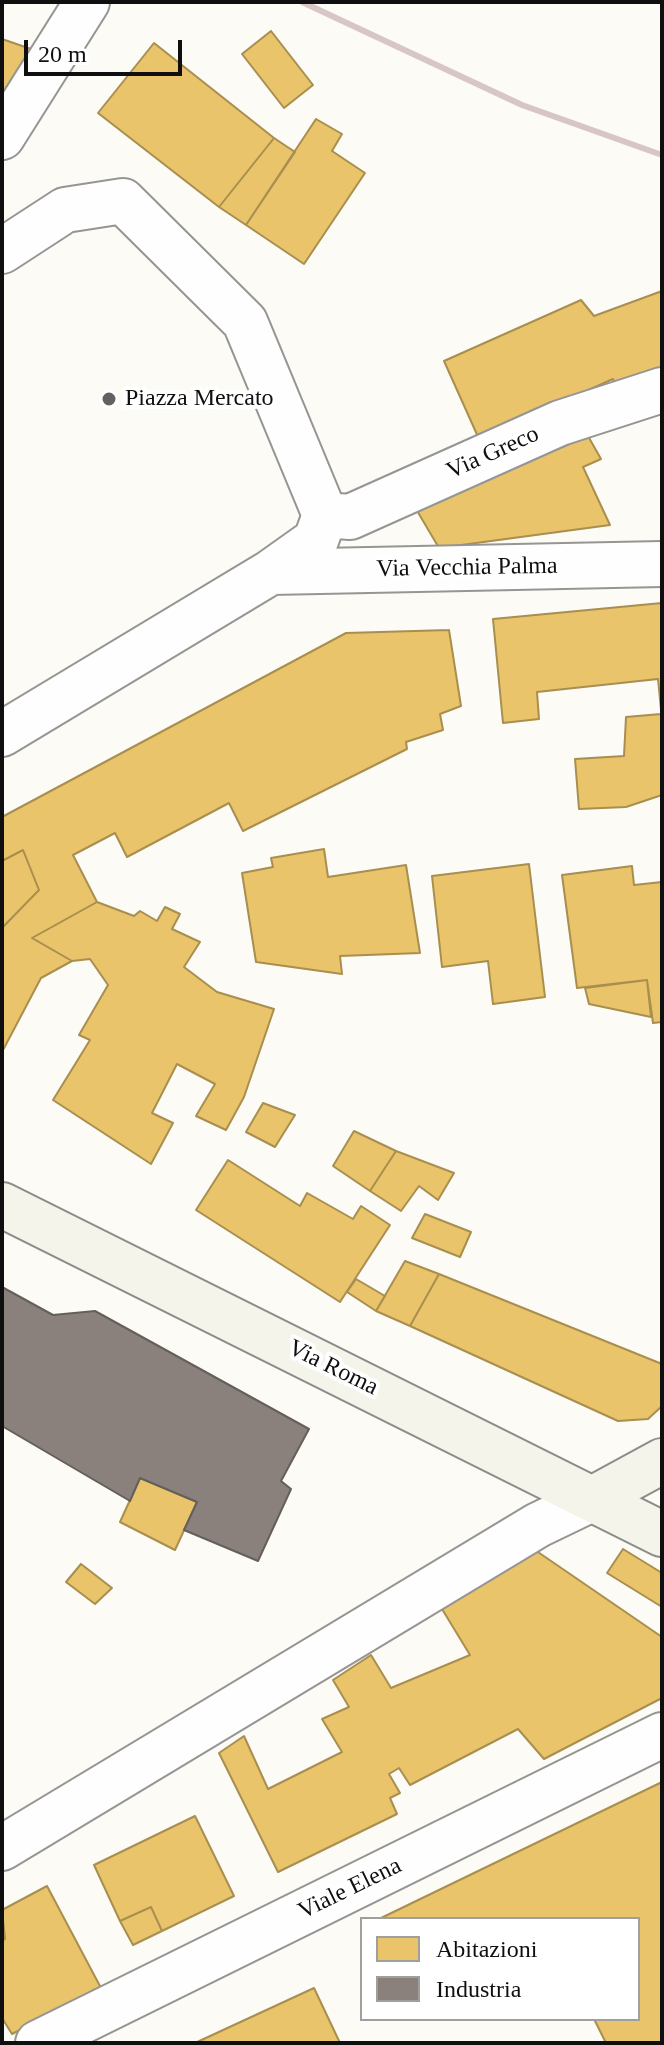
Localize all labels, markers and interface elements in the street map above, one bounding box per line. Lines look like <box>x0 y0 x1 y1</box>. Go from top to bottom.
scale bar <box>28 24 186 74</box>
text: 20 m <box>38 41 87 67</box>
place label: Piazza Mercato <box>125 385 274 413</box>
marker: Piazza Mercato <box>100 390 118 408</box>
street label: Via Greco <box>442 420 544 486</box>
street label: Via Vecchia Palma <box>376 552 558 584</box>
street label: Via Roma <box>283 1334 383 1402</box>
street label: Viale Elena <box>294 1852 406 1926</box>
legend <box>360 1917 640 2021</box>
text: Abitazioni <box>436 1936 537 1962</box>
text: Industria <box>436 1976 521 2002</box>

